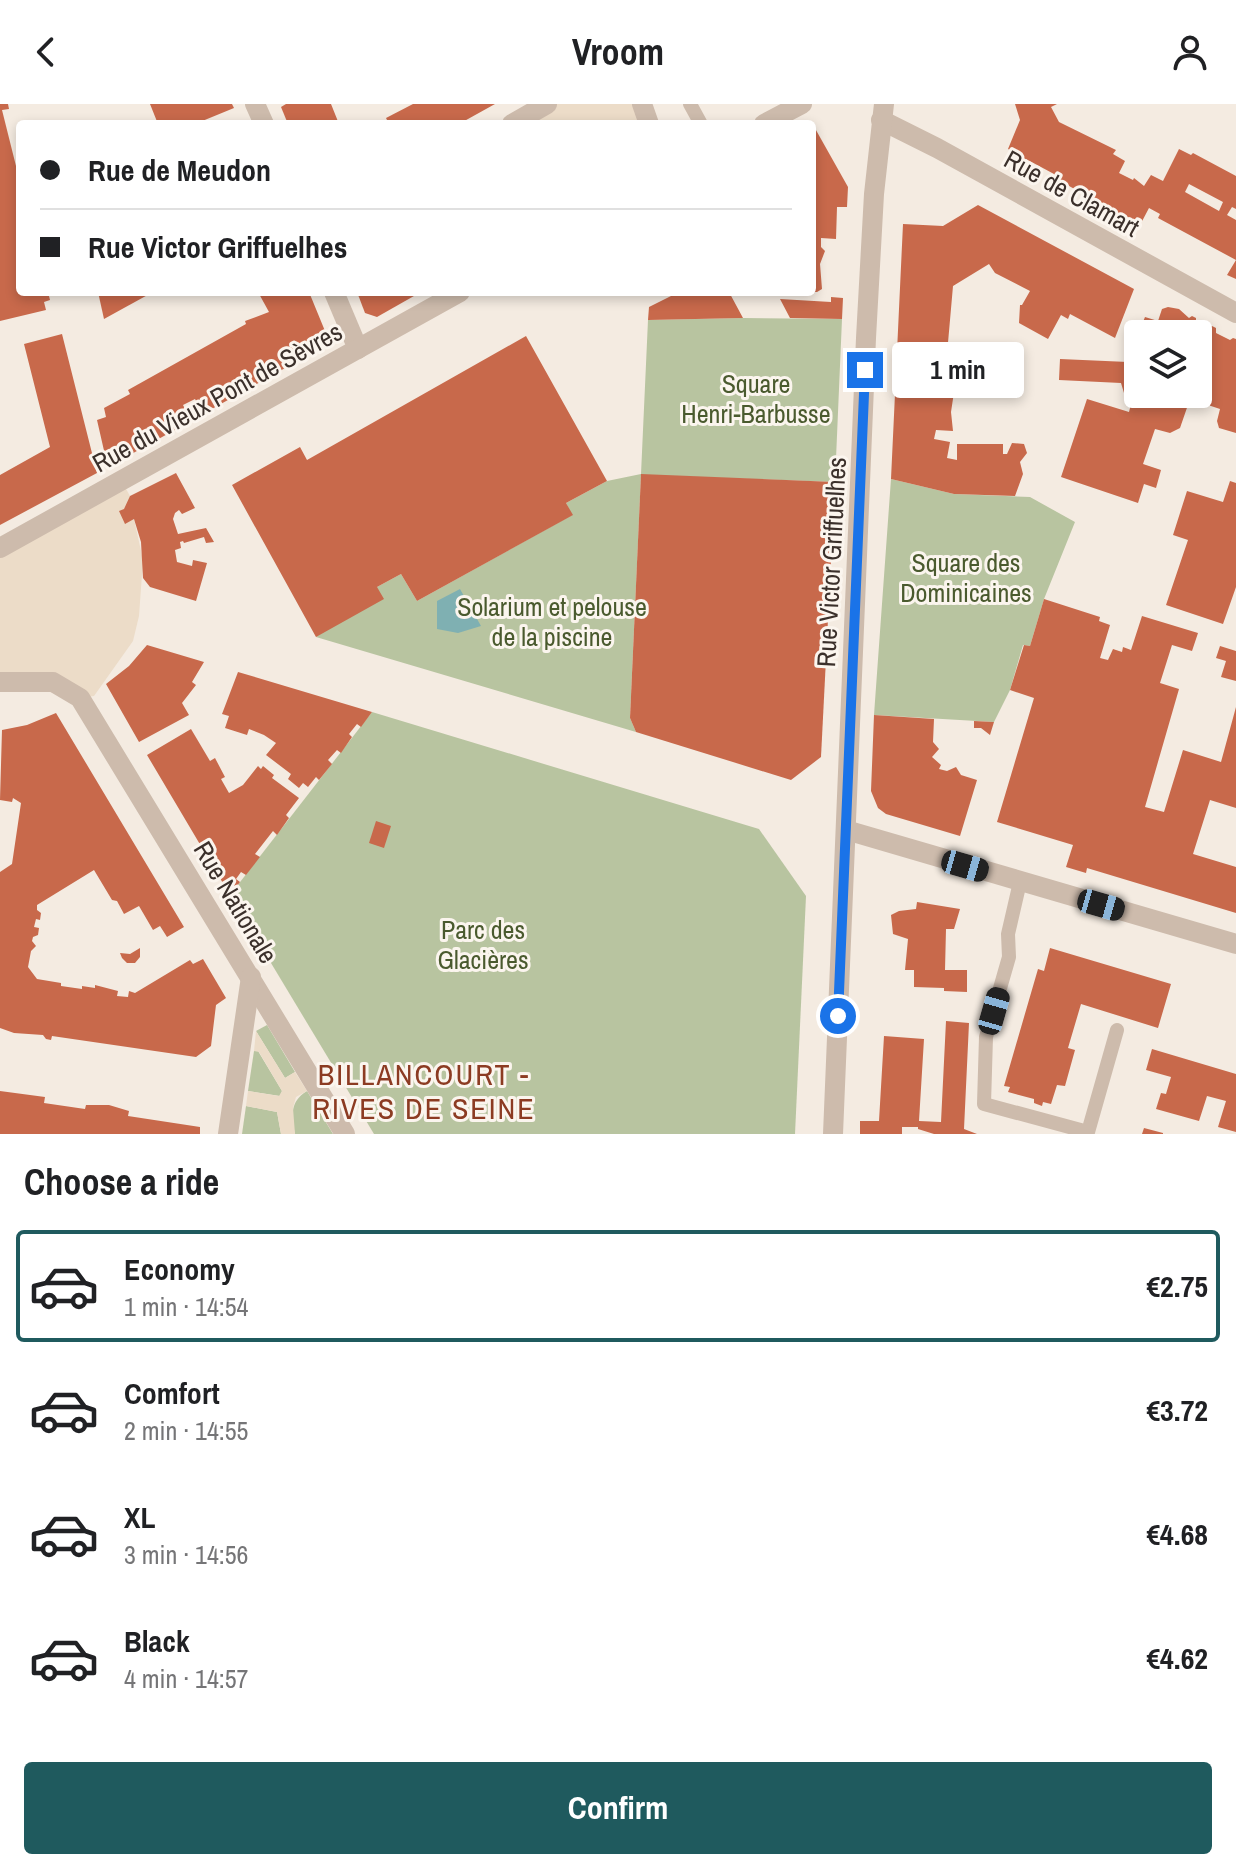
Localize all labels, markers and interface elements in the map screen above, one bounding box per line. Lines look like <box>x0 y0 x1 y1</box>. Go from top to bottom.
text: Vroom <box>572 28 664 76</box>
icon: back <box>24 30 68 74</box>
icon: person <box>1168 30 1212 74</box>
street label: Rue de Clamart <box>998 142 1146 245</box>
text: Rue de Meudon <box>88 150 271 190</box>
text: Rue Victor Griffuelhes <box>88 227 347 267</box>
street label: Rue du Vieux Pont de Sèvres <box>86 314 348 480</box>
map controls <box>1124 320 1212 408</box>
button: layers <box>1124 320 1212 408</box>
callout: 1 min <box>893 342 1025 398</box>
route end <box>847 352 883 388</box>
text: 1 min <box>930 352 986 387</box>
park label: Square Henri-Barbusse <box>681 366 831 431</box>
street label: Rue Victor Griffuelhes <box>808 456 854 668</box>
park label: Square des Dominicaines <box>900 545 1032 610</box>
park label: Solarium et pelouse de la piscine <box>457 589 647 654</box>
street label: Rue Nationale <box>186 835 286 969</box>
car <box>939 848 991 884</box>
car <box>1075 887 1127 923</box>
park label: Parc des Glacières <box>437 912 529 977</box>
car <box>976 985 1012 1037</box>
route start <box>820 998 856 1034</box>
district label: BILLANCOURT - RIVES DE SEINE <box>312 1054 536 1128</box>
text: Choose a ride <box>24 1158 219 1206</box>
text: Economy <box>124 1249 235 1289</box>
icon: car <box>28 1250 100 1322</box>
text: €2.75 <box>1146 1266 1208 1306</box>
text: 1 min · 14:54 <box>124 1289 248 1324</box>
text: Comfort <box>124 1373 220 1413</box>
icon: car <box>28 1374 100 1446</box>
text: €3.72 <box>1146 1390 1208 1430</box>
text: 2 min · 14:55 <box>124 1413 248 1448</box>
text: XL <box>124 1497 155 1537</box>
icon: car <box>28 1498 100 1570</box>
text: €4.68 <box>1146 1514 1208 1554</box>
text: 3 min · 14:56 <box>124 1537 248 1572</box>
text: Black <box>124 1621 190 1661</box>
icon: car <box>28 1622 100 1694</box>
text: €4.62 <box>1146 1638 1208 1678</box>
text: 4 min · 14:57 <box>124 1661 248 1696</box>
button: Confirm <box>24 1762 1212 1854</box>

